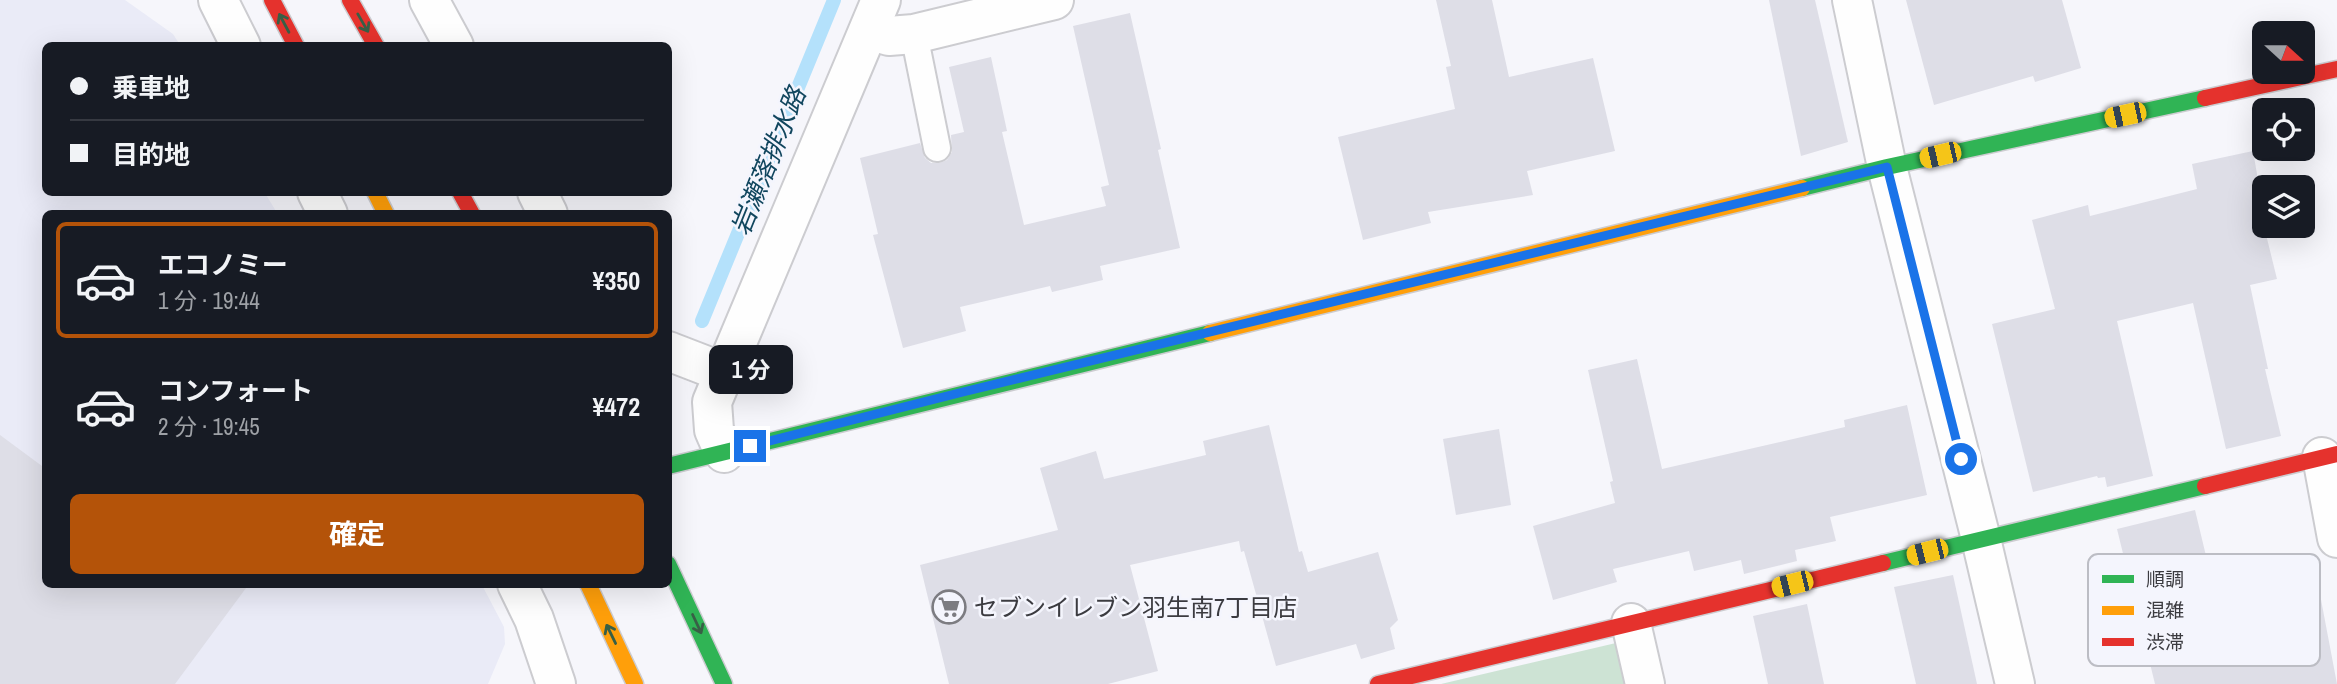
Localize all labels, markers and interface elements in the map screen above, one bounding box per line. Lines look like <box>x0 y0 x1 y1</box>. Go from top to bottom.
one-way arrow <box>356 12 370 32</box>
one-way arrow <box>277 13 290 34</box>
north arrow <box>2252 21 2315 84</box>
map controls <box>2252 21 2315 238</box>
text: 乗車地 <box>112 70 190 105</box>
water label: 岩瀬落排水路 <box>723 80 814 240</box>
button: locate <box>2252 98 2315 161</box>
car <box>2103 100 2148 130</box>
text: 目的地 <box>112 137 190 172</box>
car <box>1918 140 1963 170</box>
button: layers <box>2252 175 2315 238</box>
text: エコノミー <box>158 247 288 282</box>
icon: car <box>74 249 137 312</box>
text: ¥350 <box>593 263 640 298</box>
text: 1 分 · 19:44 <box>158 285 260 316</box>
callout: 1 分 <box>708 344 792 394</box>
text: 1 分 <box>732 354 770 385</box>
text: コンフォート <box>158 373 313 408</box>
icon: car <box>74 375 137 438</box>
text: ¥472 <box>593 389 640 424</box>
text: 2 分 · 19:45 <box>158 411 260 442</box>
route end <box>734 430 766 462</box>
route start <box>1945 443 1977 475</box>
button: 確定 <box>70 494 644 574</box>
car <box>1905 537 1950 567</box>
legend <box>2088 554 2320 666</box>
text: 順調 <box>2146 566 2184 592</box>
car <box>1770 569 1815 599</box>
supermarket icon: セブンイレブン羽生南7丁目店 <box>930 588 968 626</box>
place label: セブンイレブン羽生南7丁目店 <box>974 591 1297 623</box>
text: 混雑 <box>2146 597 2184 623</box>
one-way arrow <box>691 613 704 634</box>
one-way arrow <box>604 624 618 645</box>
text: 渋滞 <box>2146 629 2184 655</box>

